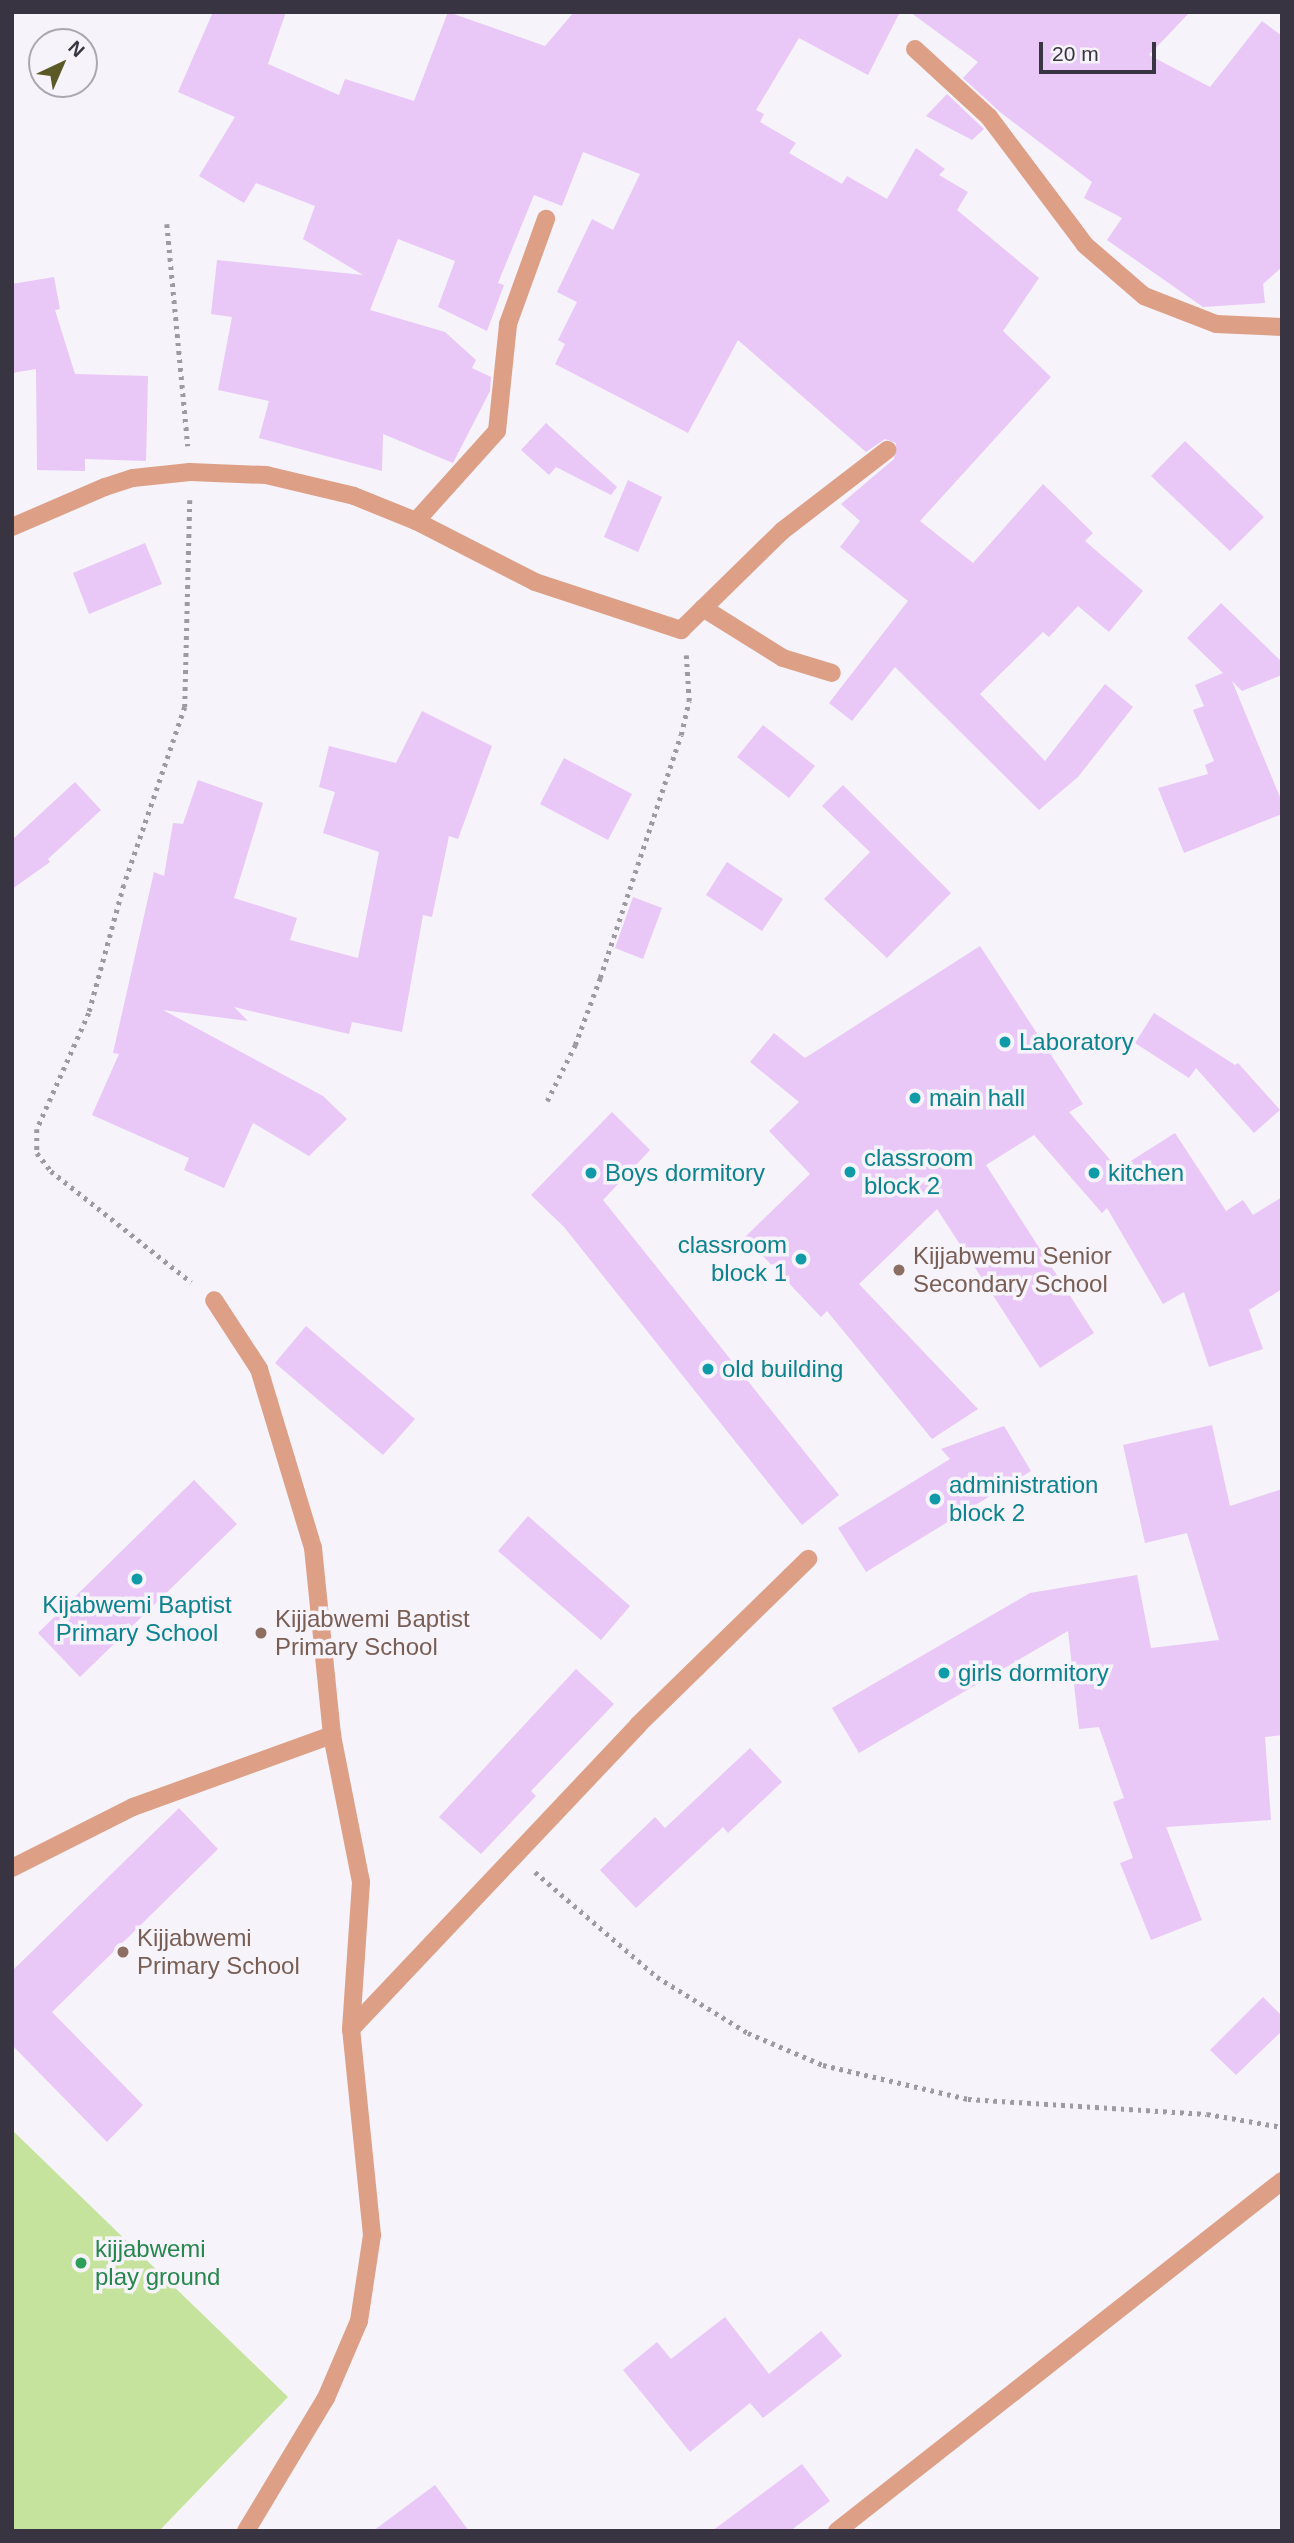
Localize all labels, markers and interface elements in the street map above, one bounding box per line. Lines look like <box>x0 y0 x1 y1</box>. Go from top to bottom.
north arrow <box>28 28 98 98</box>
scale bar <box>1042 28 1159 72</box>
text: N <box>64 37 89 61</box>
text: 20 m <box>1052 42 1099 65</box>
place label: Laboratory <box>1019 1028 1134 1056</box>
marker: Laboratory <box>997 1034 1013 1050</box>
place label: main hall <box>929 1084 1025 1112</box>
marker: main hall <box>907 1090 923 1106</box>
place label: classroom block 2 <box>864 1144 973 1200</box>
place label: Boys dormitory <box>605 1159 765 1187</box>
place label: kitchen <box>1108 1159 1184 1187</box>
marker: classroom block 2 <box>842 1164 858 1180</box>
marker: Boys dormitory <box>583 1165 599 1181</box>
marker: kitchen <box>1086 1165 1102 1181</box>
place label: classroom block 1 <box>678 1231 787 1287</box>
place label: Kijjabwemu Senior Secondary School <box>913 1242 1112 1298</box>
marker: classroom block 1 <box>793 1251 809 1267</box>
marker: Kijjabwemu Senior Secondary School <box>891 1262 907 1278</box>
place label: old building <box>722 1355 843 1383</box>
marker: old building <box>700 1361 716 1377</box>
place label: administration block 2 <box>949 1471 1098 1527</box>
marker: administration block 2 <box>927 1491 943 1507</box>
marker: Kijabwemi Baptist Primary School <box>129 1571 145 1587</box>
place label: Kijabwemi Baptist Primary School <box>42 1591 232 1647</box>
place label: Kijjabwemi Baptist Primary School <box>275 1605 470 1661</box>
marker: Kijjabwemi Baptist Primary School <box>253 1625 269 1641</box>
place label: girls dormitory <box>958 1659 1109 1687</box>
marker: girls dormitory <box>936 1665 952 1681</box>
place label: Kijjabwemi Primary School <box>137 1924 300 1980</box>
marker: Kijjabwemi Primary School <box>115 1944 131 1960</box>
place label: kijjabwemi play ground <box>95 2235 220 2291</box>
marker: kijjabwemi play ground <box>73 2255 89 2271</box>

